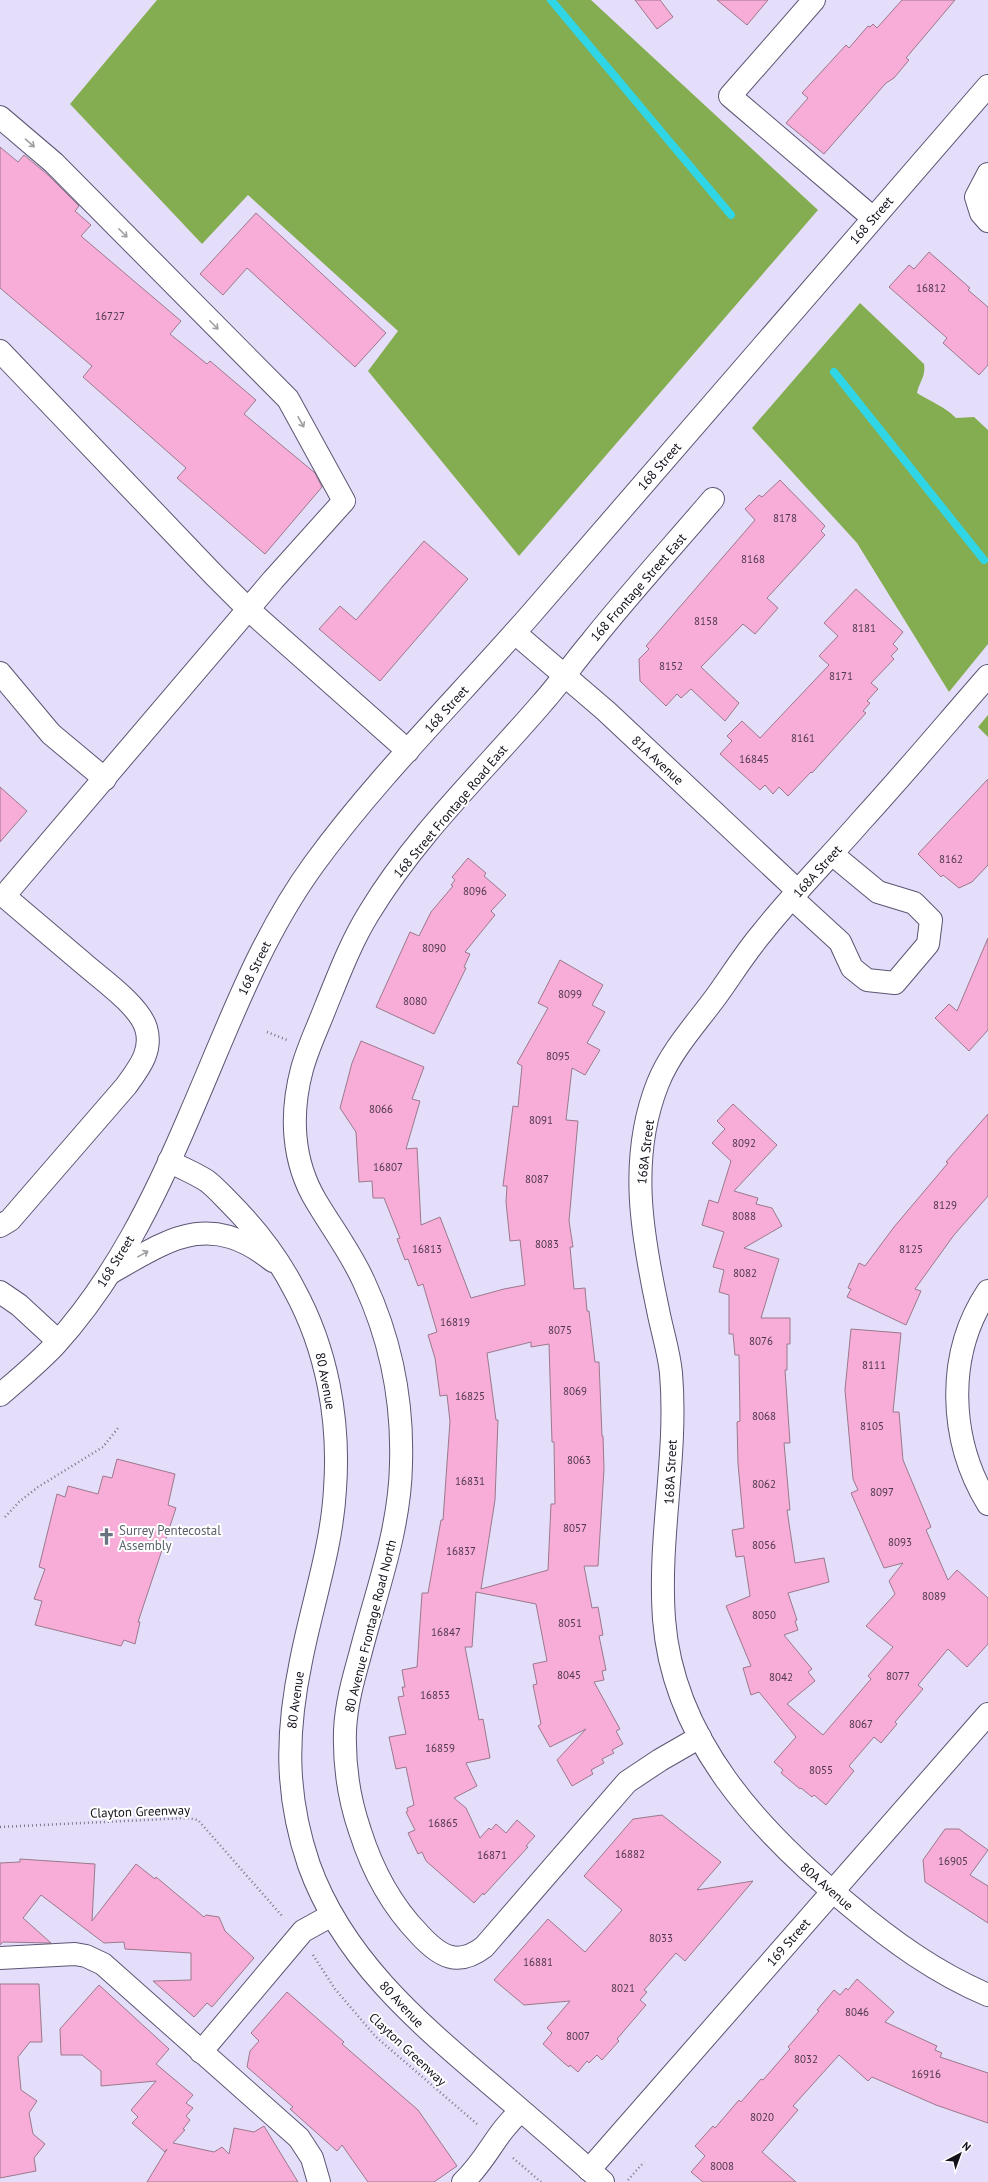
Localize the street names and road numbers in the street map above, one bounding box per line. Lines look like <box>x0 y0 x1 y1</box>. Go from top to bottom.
street label: 168 Street <box>846 192 897 248</box>
street label: 168 Street <box>634 438 685 494</box>
street label: 168 Frontage Street East <box>587 529 690 645</box>
street label: 168 Street <box>421 682 472 737</box>
street label: 81A Avenue <box>628 732 687 789</box>
street label: 168 Street Frontage Road East <box>390 741 512 881</box>
street label: 168A Street <box>789 841 846 901</box>
street label: 168 Street <box>234 938 275 998</box>
street label: 168A Street <box>633 1118 658 1185</box>
street label: 168 Street <box>93 1232 138 1290</box>
street label: 80 Avenue <box>312 1351 339 1411</box>
street label: 168A Street <box>660 1439 681 1505</box>
street label: 80 Avenue Frontage Road North <box>341 1538 400 1714</box>
street label: 80 Avenue <box>283 1670 308 1730</box>
street label: Clayton Greenway <box>90 1801 190 1822</box>
street label: 80A Avenue <box>797 1859 857 1914</box>
street label: 169 Street <box>763 1914 814 1970</box>
street label: 80 Avenue <box>376 1977 428 2031</box>
street label: Clayton Greenway <box>365 2009 450 2090</box>

